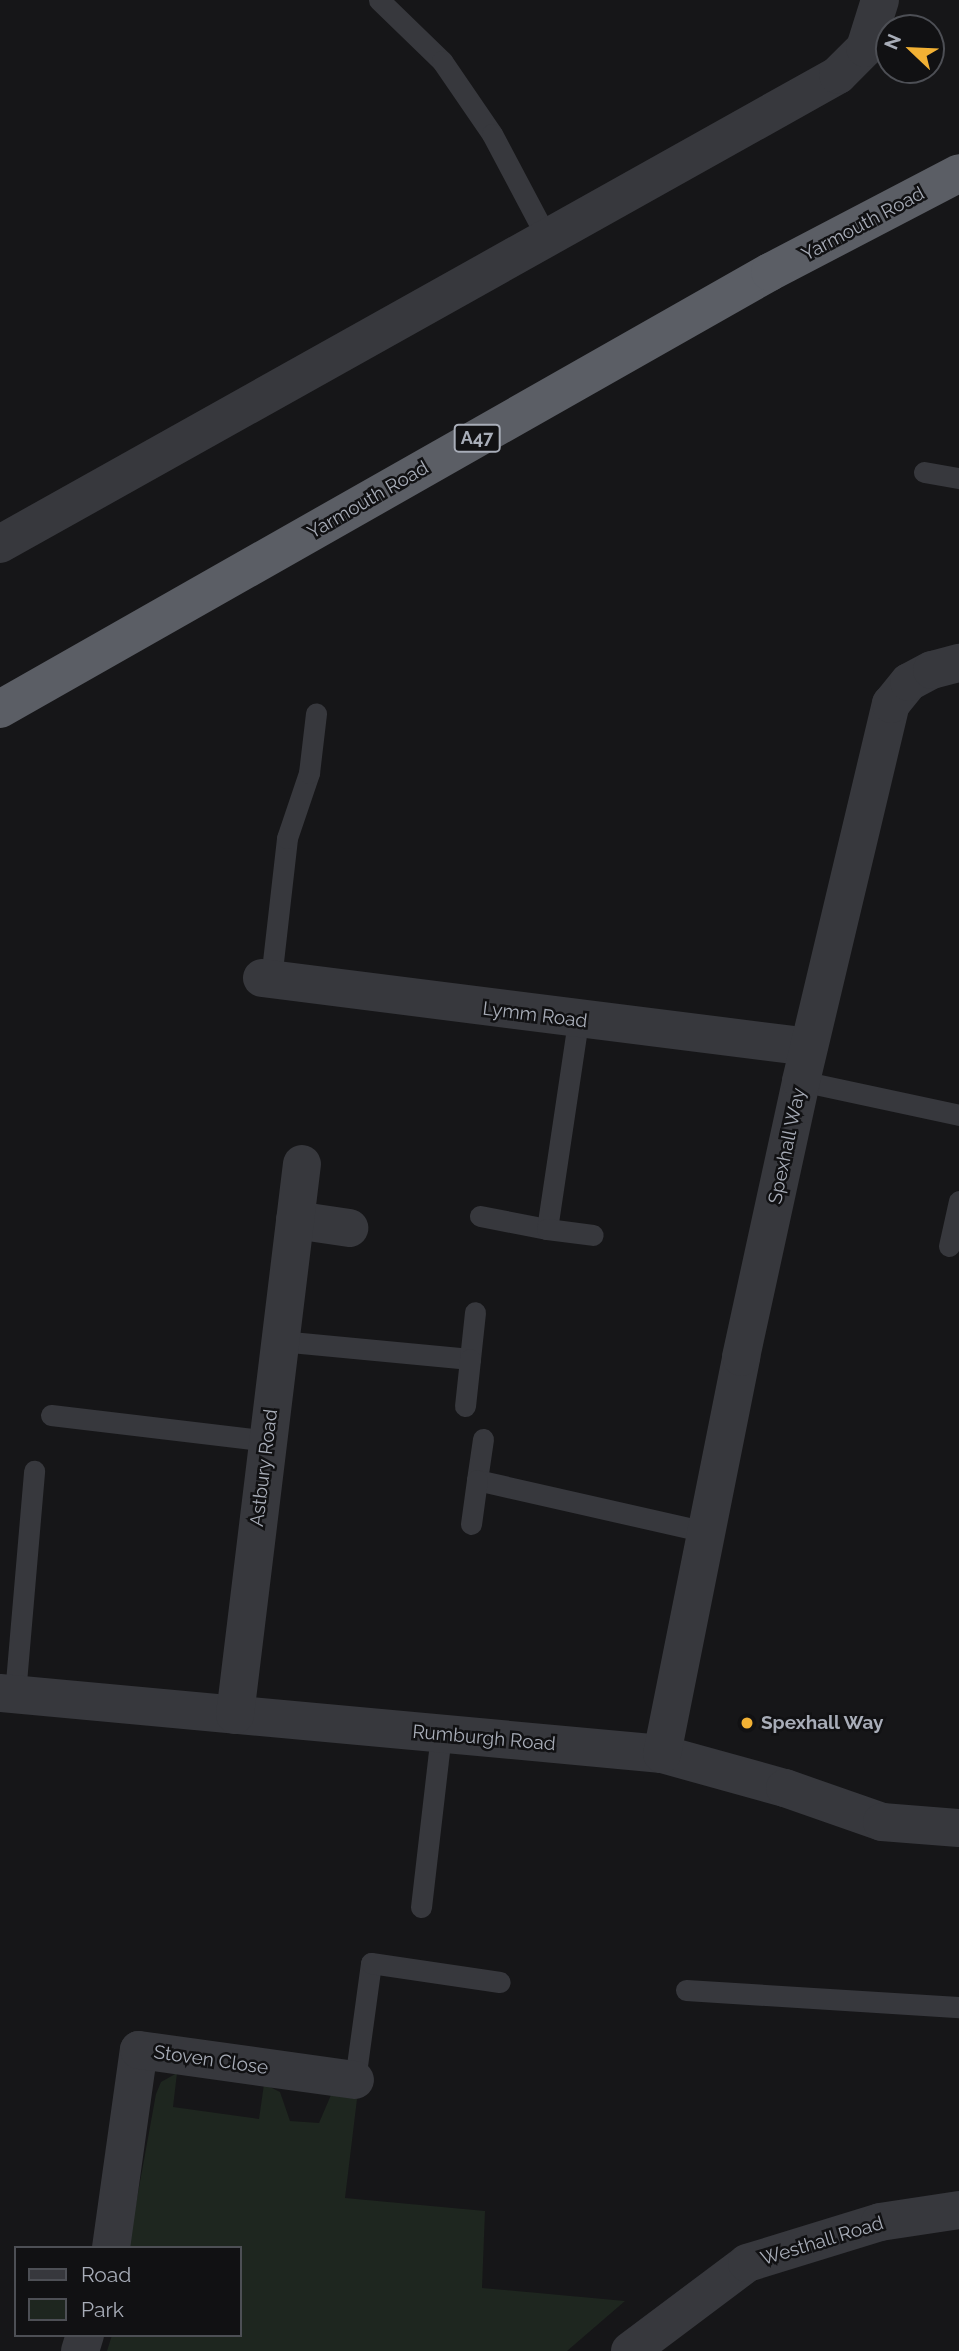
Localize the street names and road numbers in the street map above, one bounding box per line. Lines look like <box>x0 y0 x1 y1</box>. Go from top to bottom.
street label: Yarmouth Road <box>798 182 928 266</box>
road number: A47 <box>452 424 502 452</box>
street label: Yarmouth Road <box>304 456 432 544</box>
street label: Lymm Road <box>481 997 589 1033</box>
street label: Spexhall Way <box>763 1085 811 1207</box>
street label: Astbury Road <box>245 1408 283 1528</box>
street label: Rumburgh Road <box>411 1720 557 1756</box>
street label: Stoven Close <box>152 2041 270 2079</box>
street label: Westhall Road <box>758 2211 886 2271</box>

